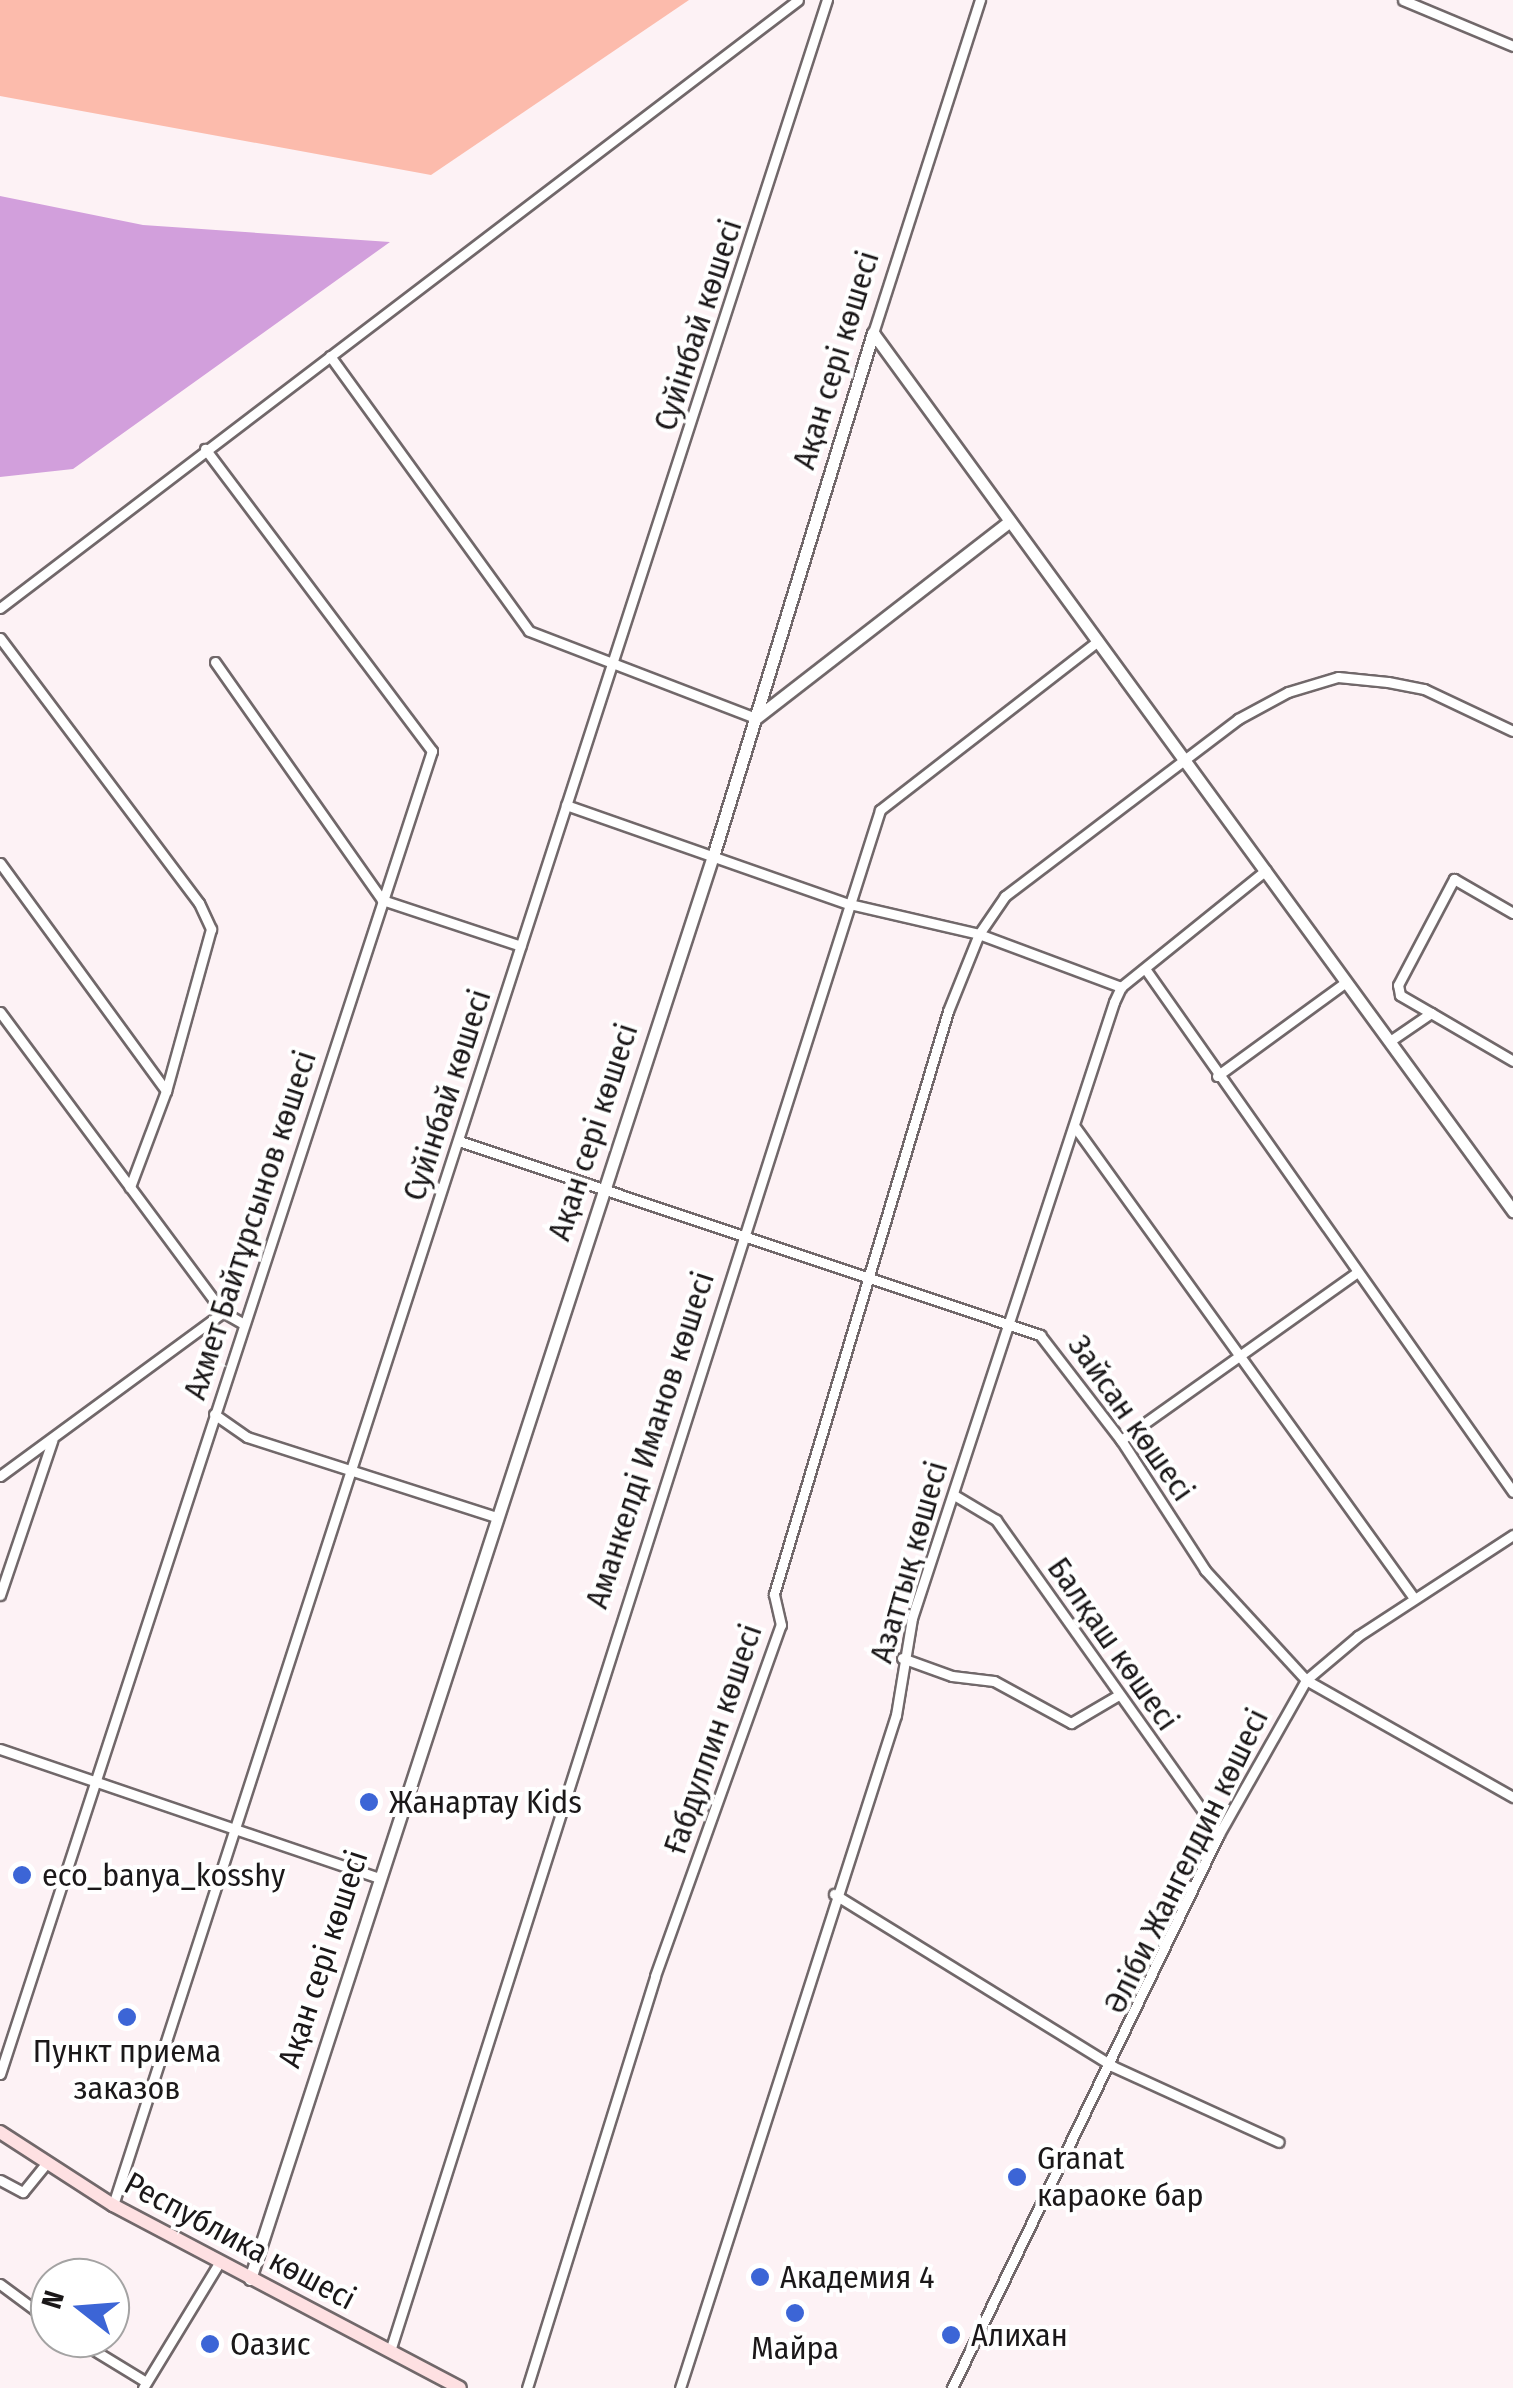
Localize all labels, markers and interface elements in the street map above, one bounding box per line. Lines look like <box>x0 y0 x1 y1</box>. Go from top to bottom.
street label: Суйінбай көшесі <box>646 214 750 436</box>
street label: Ақан сері көшесі <box>785 246 887 474</box>
street label: Суйінбай көшесі <box>395 984 499 1206</box>
street label: Ақан сері көшесі <box>540 1019 646 1245</box>
street label: Ахмет Байтұрсынов көшесі <box>175 1046 325 1404</box>
street label: Аманкелді Иманов көшесі <box>577 1267 723 1613</box>
street label: Зайсан көшесі <box>1060 1328 1202 1508</box>
street label: Азаттық көшесі <box>862 1457 956 1667</box>
street label: Балқаш көшесі <box>1039 1550 1187 1738</box>
street label: Ғабдуллин көшесі <box>656 1619 770 1859</box>
street label: Әліби Жангелдин көшесі <box>1096 1703 1276 2019</box>
place label: Жанартау Kids <box>389 1783 582 1821</box>
marker: Жанартау Kids <box>358 1791 380 1813</box>
street label: Ақан сері көшесі <box>270 1846 376 2072</box>
place label: eco_banya_kosshy <box>42 1856 285 1894</box>
marker: eco_banya_kosshy <box>11 1864 33 1886</box>
marker: Пункт приема заказов <box>116 2006 138 2028</box>
place label: Пункт приема заказов <box>33 2033 221 2108</box>
place label: Granat караоке бар <box>1037 2140 1204 2215</box>
street label: Республика көшесі <box>118 2164 362 2318</box>
marker: Granat караоке бар <box>1006 2166 1028 2188</box>
north arrow <box>30 2258 130 2358</box>
place label: Академия 4 <box>780 2258 934 2296</box>
marker: Академия 4 <box>749 2266 771 2288</box>
text: N <box>35 2287 71 2313</box>
marker: Майра <box>784 2302 806 2324</box>
place label: Алихан <box>971 2316 1068 2354</box>
marker: Алихан <box>940 2324 962 2346</box>
place label: Оазис <box>230 2325 311 2363</box>
place label: Майра <box>751 2329 839 2367</box>
marker: Оазис <box>199 2333 221 2355</box>

